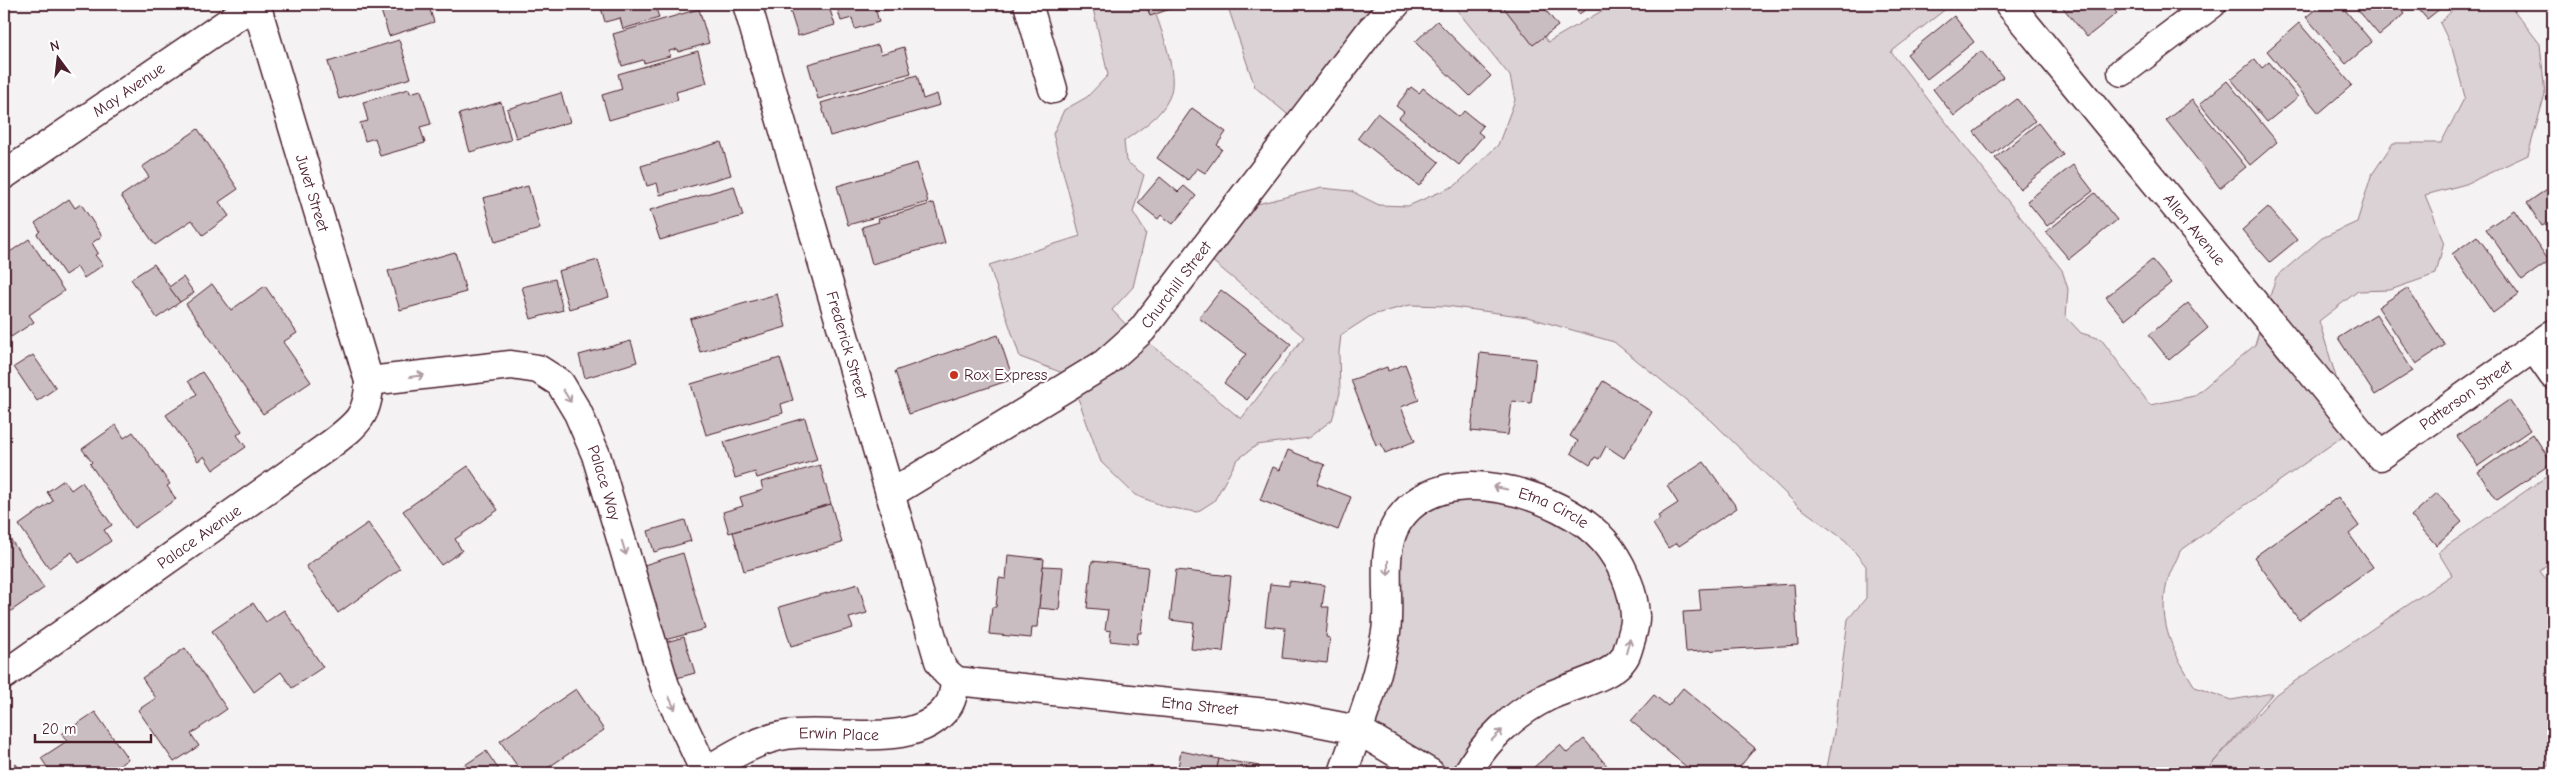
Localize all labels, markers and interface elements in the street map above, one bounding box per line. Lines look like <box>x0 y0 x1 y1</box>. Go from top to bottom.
north arrow <box>32 32 82 82</box>
text: N <box>48 37 61 55</box>
street label: May Avenue <box>89 59 168 121</box>
street label: Juvet Street <box>292 152 332 234</box>
street label: Allen Avenue <box>2160 190 2229 269</box>
street label: Churchill Street <box>1137 237 1216 332</box>
street label: Frederick Street <box>822 289 871 401</box>
street label: Patterson Street <box>2416 356 2516 434</box>
place label: Rox Express <box>964 366 1048 384</box>
marker: Rox Express <box>948 369 960 381</box>
one-way arrow <box>409 371 425 381</box>
one-way arrow <box>563 389 573 403</box>
street label: Palace Way <box>584 442 624 523</box>
one-way arrow <box>1493 483 1509 492</box>
street label: Etna Circle <box>1516 484 1592 532</box>
street label: Palace Avenue <box>154 501 245 573</box>
one-way arrow <box>619 539 629 555</box>
one-way arrow <box>1383 560 1393 576</box>
one-way arrow <box>1624 639 1633 655</box>
street label: Etna Street <box>1161 693 1239 719</box>
one-way arrow <box>668 695 678 710</box>
scale bar <box>35 712 151 744</box>
text: 20 m <box>42 720 76 738</box>
street label: Erwin Place <box>799 724 879 744</box>
one-way arrow <box>1491 729 1503 741</box>

